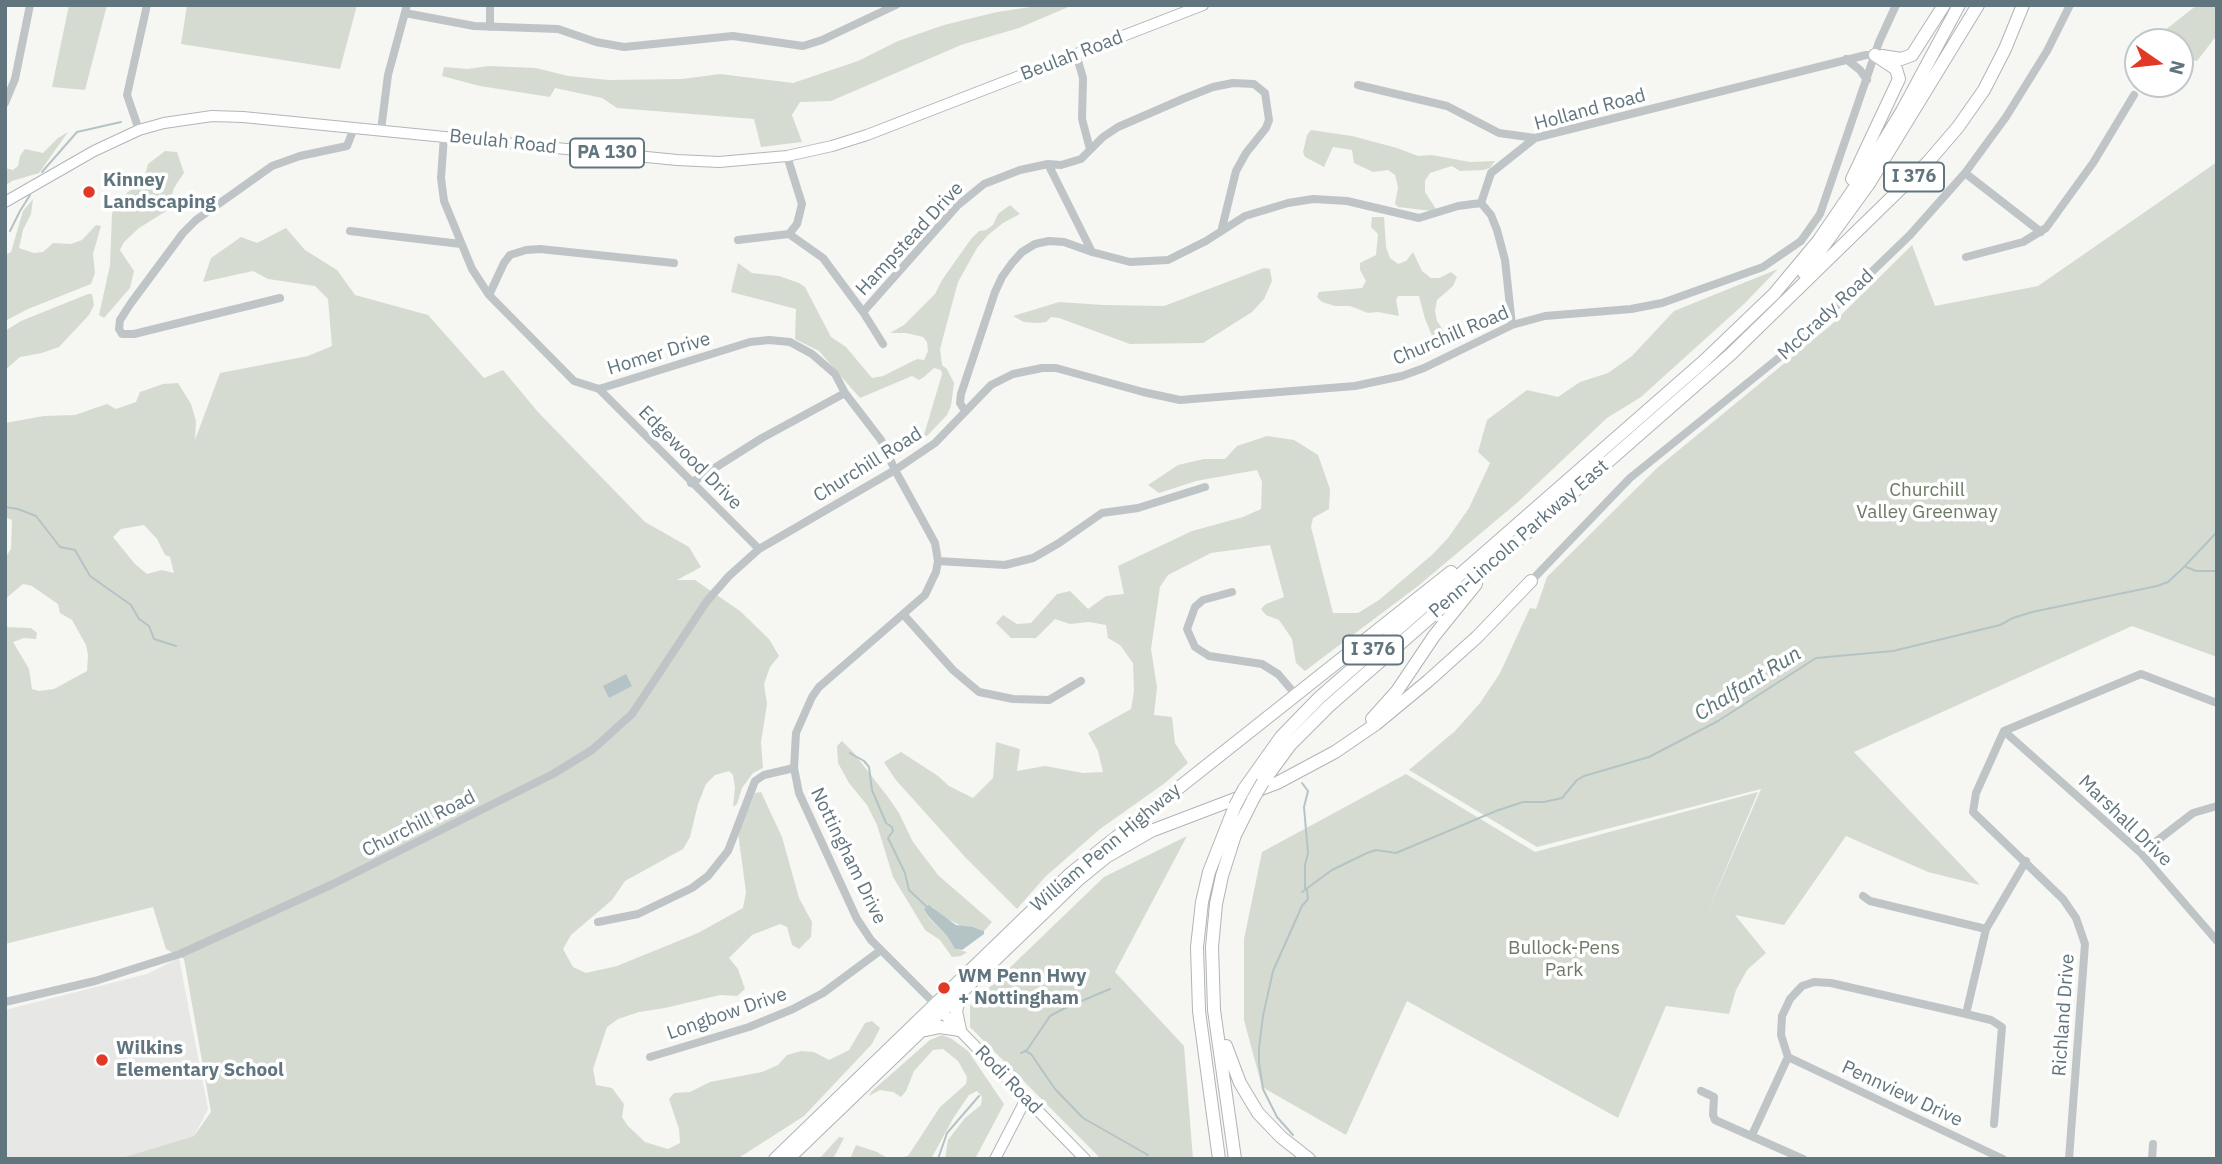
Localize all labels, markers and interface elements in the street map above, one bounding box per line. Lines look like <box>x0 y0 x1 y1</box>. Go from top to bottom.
street label: Beulah Road <box>1018 26 1126 86</box>
north arrow <box>2124 28 2194 98</box>
text: N <box>2164 58 2191 77</box>
street label: Holland Road <box>1532 84 1648 136</box>
street label: Beulah Road <box>448 125 558 159</box>
road number: PA 130 <box>570 138 644 168</box>
road number: I 376 <box>1884 162 1944 192</box>
place label: Kinney Landscaping <box>103 170 216 214</box>
street label: Hampstead Drive <box>852 177 968 301</box>
marker: Kinney Landscaping <box>81 184 97 200</box>
street label: McCrady Road <box>1773 265 1879 365</box>
street label: Churchill Road <box>1390 301 1512 371</box>
street label: Homer Drive <box>605 328 713 380</box>
street label: Edgewood Drive <box>633 401 747 515</box>
street label: Churchill Road <box>809 423 927 507</box>
street label: Penn-Lincoln Parkway East <box>1425 455 1613 623</box>
park label: Churchill Valley Greenway <box>1856 480 1998 524</box>
road number: I 376 <box>1343 636 1403 664</box>
water label: Chalfant Run <box>1690 641 1806 727</box>
street label: Marshall Drive <box>2073 771 2177 871</box>
street label: William Penn Highway <box>1027 779 1185 917</box>
street label: Nottingham Drive <box>805 784 891 928</box>
street label: Churchill Road <box>359 786 479 862</box>
park label: Bullock-Pens Park <box>1508 938 1620 982</box>
street label: Richland Drive <box>2048 953 2080 1077</box>
place label: WM Penn Hwy + Nottingham <box>958 966 1086 1010</box>
marker: WM Penn Hwy + Nottingham <box>936 980 952 996</box>
street label: Longbow Drive <box>664 983 790 1045</box>
place label: Wilkins Elementary School <box>116 1038 284 1082</box>
street label: Rodi Road <box>970 1041 1046 1119</box>
marker: Wilkins Elementary School <box>94 1052 110 1068</box>
street label: Pennview Drive <box>1838 1056 1966 1132</box>

